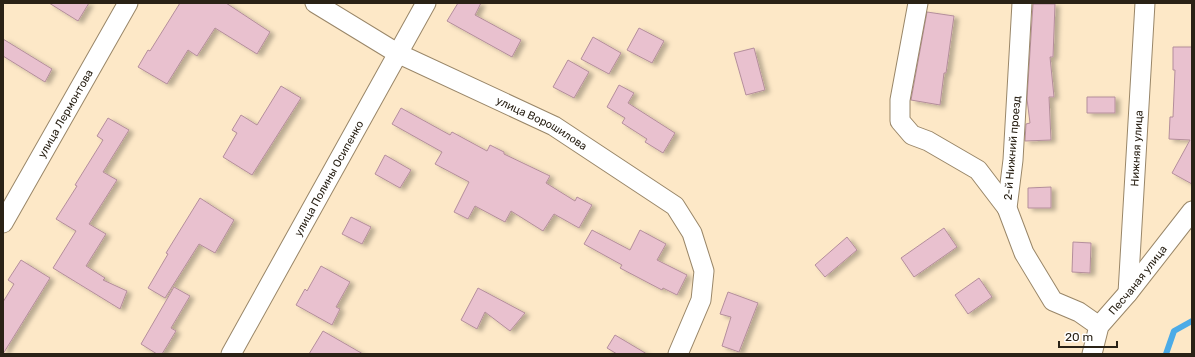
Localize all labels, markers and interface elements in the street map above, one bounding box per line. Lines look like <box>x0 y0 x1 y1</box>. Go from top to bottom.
street label: улица Лермонтова <box>35 67 96 160</box>
street label: улица Ворошилова <box>494 94 589 153</box>
street label: 2-й Нижний проезд <box>1001 95 1024 201</box>
street label: Нижняя улица <box>1128 110 1146 187</box>
street label: улица Полины Осипенко <box>292 118 366 239</box>
street label: Песчаная улица <box>1106 243 1170 318</box>
scale bar <box>1059 323 1117 349</box>
text: 20 m <box>1065 330 1093 344</box>

